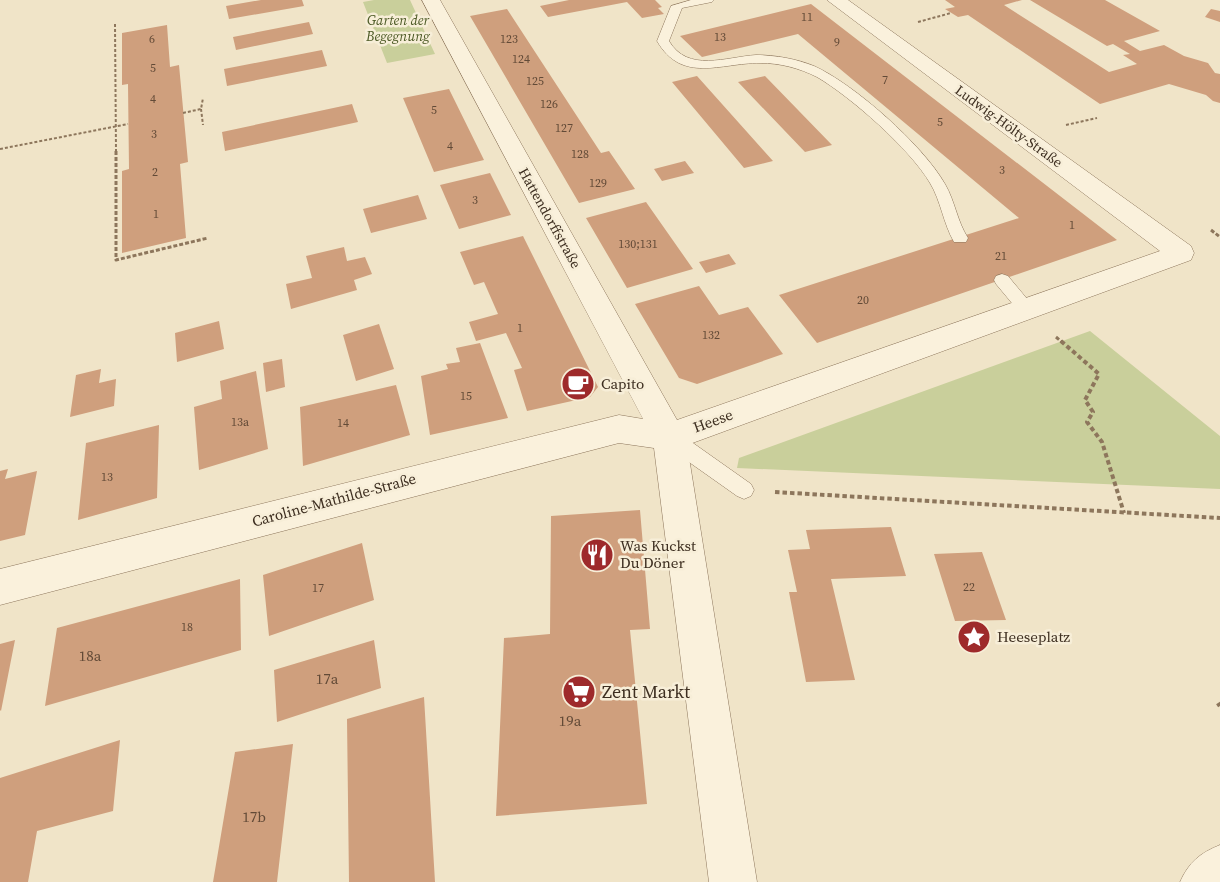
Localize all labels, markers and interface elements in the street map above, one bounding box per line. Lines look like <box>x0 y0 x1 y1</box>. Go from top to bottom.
house number: 11 <box>801 9 813 25</box>
park label: Garten der Begegnung <box>365 10 431 46</box>
house number: 13 <box>714 29 726 45</box>
house number: 6 <box>149 31 155 47</box>
house number: 123 <box>500 31 518 47</box>
house number: 9 <box>834 34 840 50</box>
house number: 124 <box>512 51 530 67</box>
house number: 5 <box>150 60 156 76</box>
house number: 7 <box>882 72 888 88</box>
house number: 125 <box>526 73 544 89</box>
street label: Ludwig-Hölty-Straße <box>951 80 1067 172</box>
house number: 4 <box>150 91 156 107</box>
house number: 126 <box>540 96 558 112</box>
house number: 5 <box>431 102 437 118</box>
house number: 5 <box>937 114 943 130</box>
house number: 127 <box>555 120 573 136</box>
house number: 3 <box>151 126 157 142</box>
house number: 4 <box>447 138 453 154</box>
house number: 128 <box>571 146 589 162</box>
house number: 3 <box>999 162 1005 178</box>
house number: 2 <box>152 164 158 180</box>
street label: Hattendorffstraße <box>514 164 586 272</box>
house number: 129 <box>589 175 607 191</box>
house number: 3 <box>472 192 478 208</box>
house number: 1 <box>153 206 159 222</box>
house number: 1 <box>1069 217 1075 233</box>
house number: 130;131 <box>618 236 658 252</box>
house number: 21 <box>995 248 1007 264</box>
house number: 20 <box>857 292 869 308</box>
house number: 1 <box>517 320 523 336</box>
house number: 132 <box>702 327 720 343</box>
cafe icon: Capito <box>560 366 596 402</box>
place label: Capito <box>601 373 644 394</box>
house number: 15 <box>460 388 472 404</box>
street label: Heese <box>690 404 736 437</box>
house number: 13a <box>231 414 250 430</box>
house number: 14 <box>337 415 349 431</box>
street label: Caroline-Mathilde-Straße <box>249 467 419 532</box>
house number: 13 <box>101 469 113 485</box>
place label: Was Kuckst Du Döner <box>620 535 696 573</box>
restaurant icon: Was Kuckst Du Döner <box>579 537 615 573</box>
house number: 22 <box>963 579 975 595</box>
house number: 17 <box>312 580 324 596</box>
house number: 18 <box>181 619 193 635</box>
place icon: Heeseplatz <box>956 619 992 655</box>
place label: Heeseplatz <box>997 626 1070 647</box>
house number: 18a <box>79 645 102 666</box>
house number: 17a <box>316 668 339 689</box>
supermarket icon: Zent Markt <box>561 674 597 710</box>
place label: Zent Markt <box>602 679 690 704</box>
house number: 19a <box>559 710 582 731</box>
house number: 17b <box>242 806 266 827</box>

